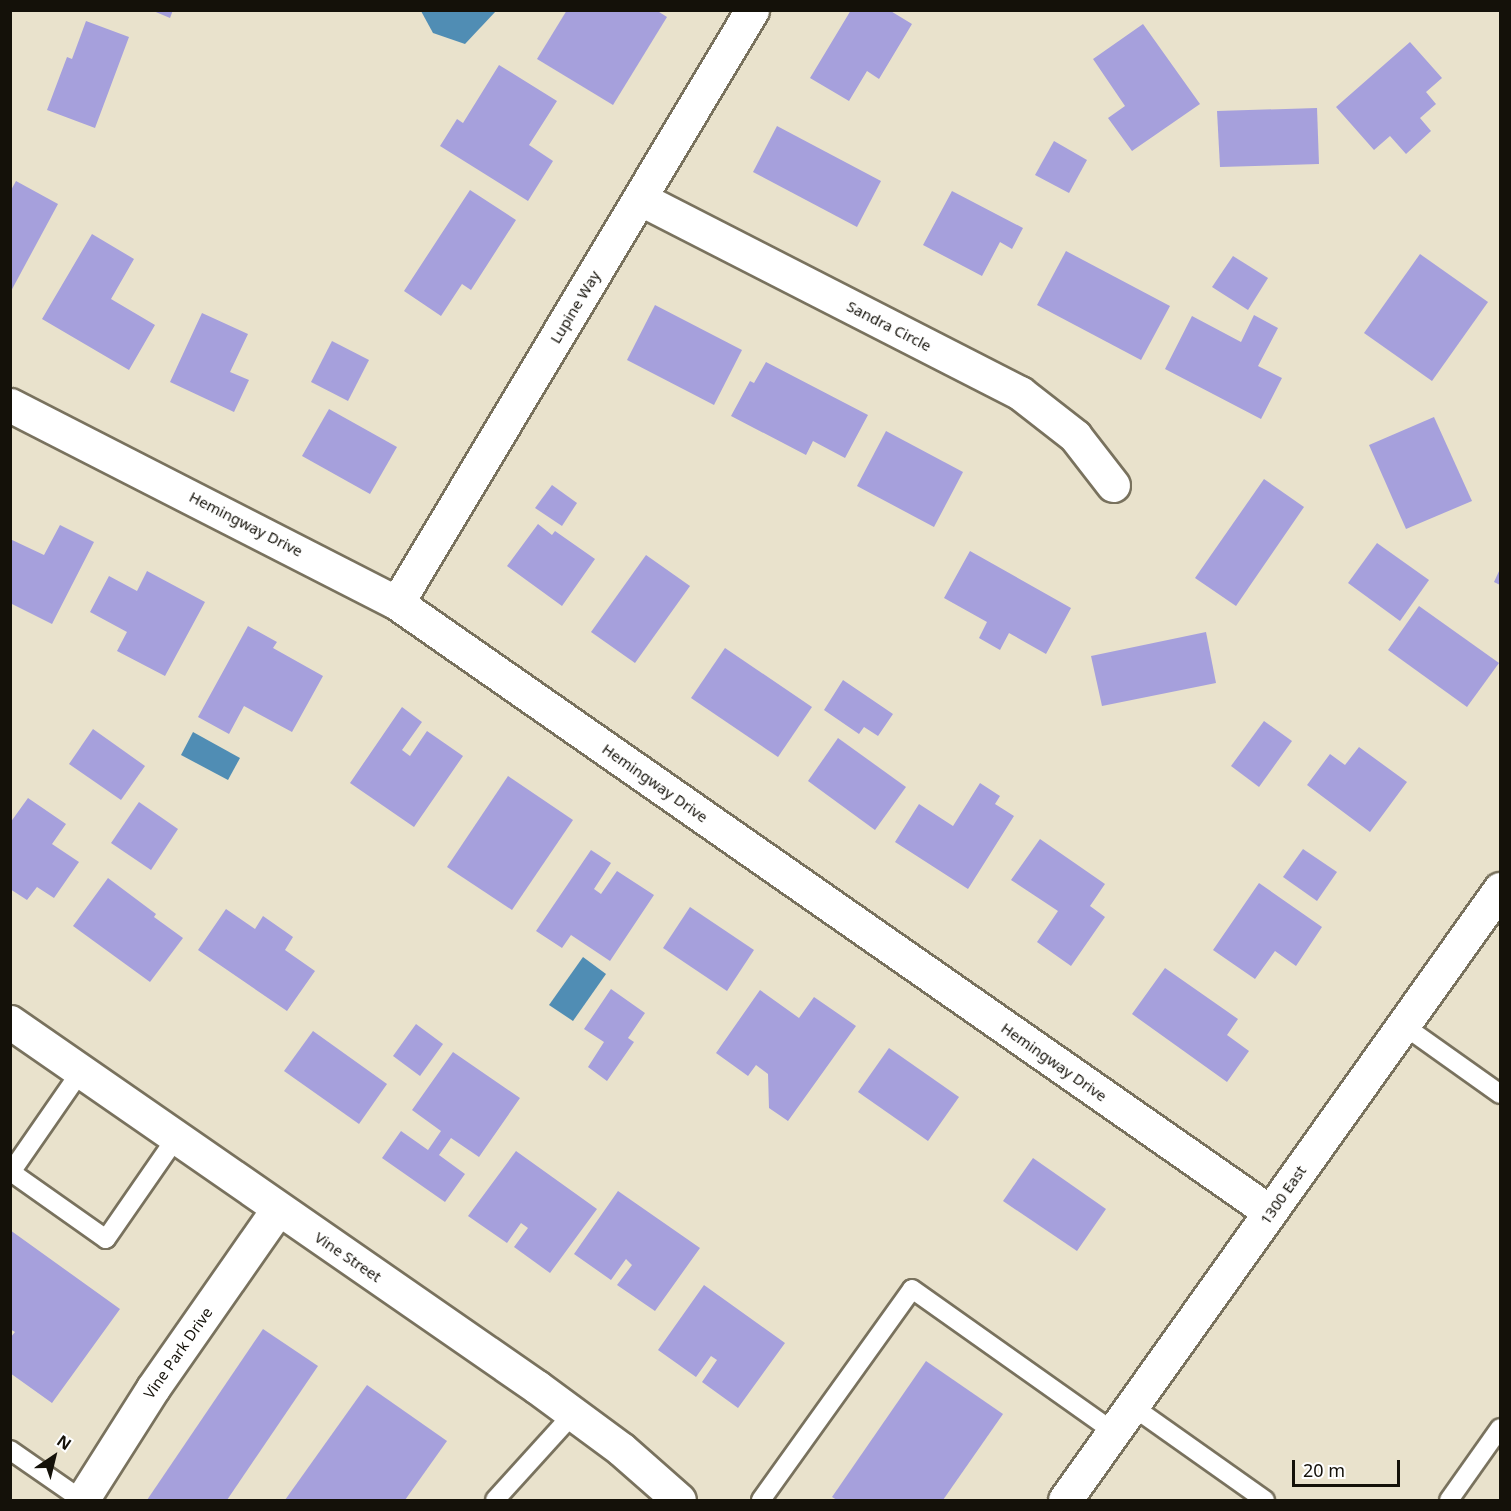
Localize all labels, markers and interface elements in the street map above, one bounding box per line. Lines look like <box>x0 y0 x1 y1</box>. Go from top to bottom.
street label: Lupine Way <box>546 267 604 347</box>
street label: Sandra Circle <box>844 297 934 355</box>
street label: Hemingway Drive <box>186 488 306 560</box>
street label: Hemingway Drive <box>599 740 711 826</box>
street label: Hemingway Drive <box>998 1019 1110 1105</box>
street label: 1300 East <box>1256 1162 1310 1228</box>
street label: Vine Street <box>311 1228 385 1286</box>
street label: Vine Park Drive <box>140 1304 216 1402</box>
north arrow <box>24 1427 84 1487</box>
text: N <box>53 1430 76 1455</box>
scale bar <box>1295 1448 1403 1486</box>
text: 20 m <box>1303 1458 1345 1482</box>

